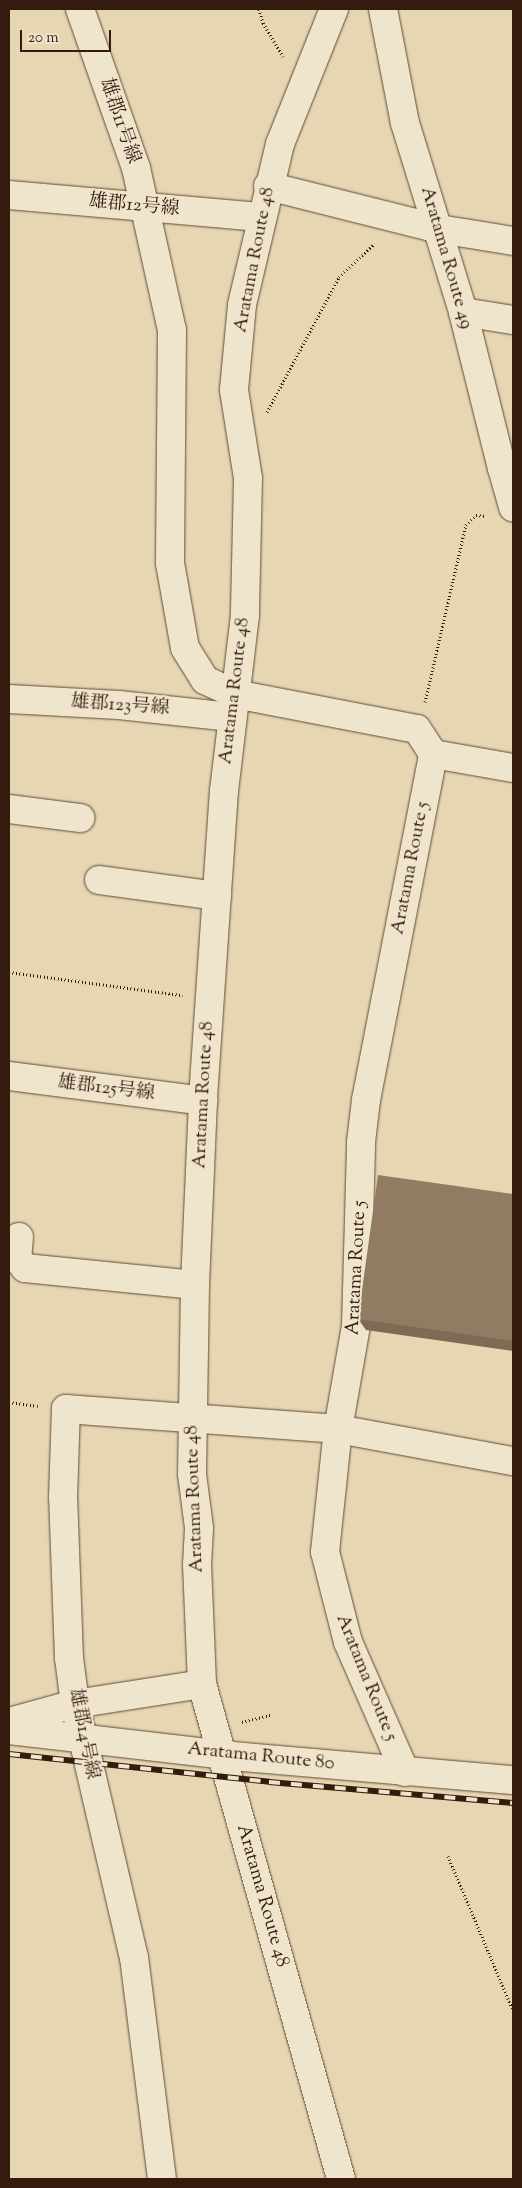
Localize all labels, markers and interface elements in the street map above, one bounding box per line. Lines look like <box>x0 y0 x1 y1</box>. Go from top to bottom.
scale bar <box>22 20 114 52</box>
text: 20 m <box>28 28 59 49</box>
street label: 雄郡11号線 <box>94 75 144 167</box>
street label: Aratama Route 49 <box>415 184 477 332</box>
street label: Aratama Route 48 <box>230 185 280 335</box>
street label: 雄郡12号線 <box>88 191 180 221</box>
street label: Aratama Route 48 <box>215 616 255 766</box>
street label: 雄郡123号線 <box>70 691 170 721</box>
street label: Aratama Route 5 <box>387 800 435 936</box>
street label: Aratama Route 48 <box>189 1021 219 1169</box>
street label: 雄郡125号線 <box>56 1072 156 1106</box>
street label: Aratama Route 5 <box>342 1200 372 1336</box>
street label: Aratama Route 48 <box>181 1425 209 1573</box>
street label: Aratama Route 5 <box>330 1611 402 1745</box>
street label: 雄郡14号線 <box>63 1687 103 1781</box>
street label: Aratama Route 80 <box>186 1738 336 1776</box>
street label: Aratama Route 48 <box>231 1822 293 1970</box>

